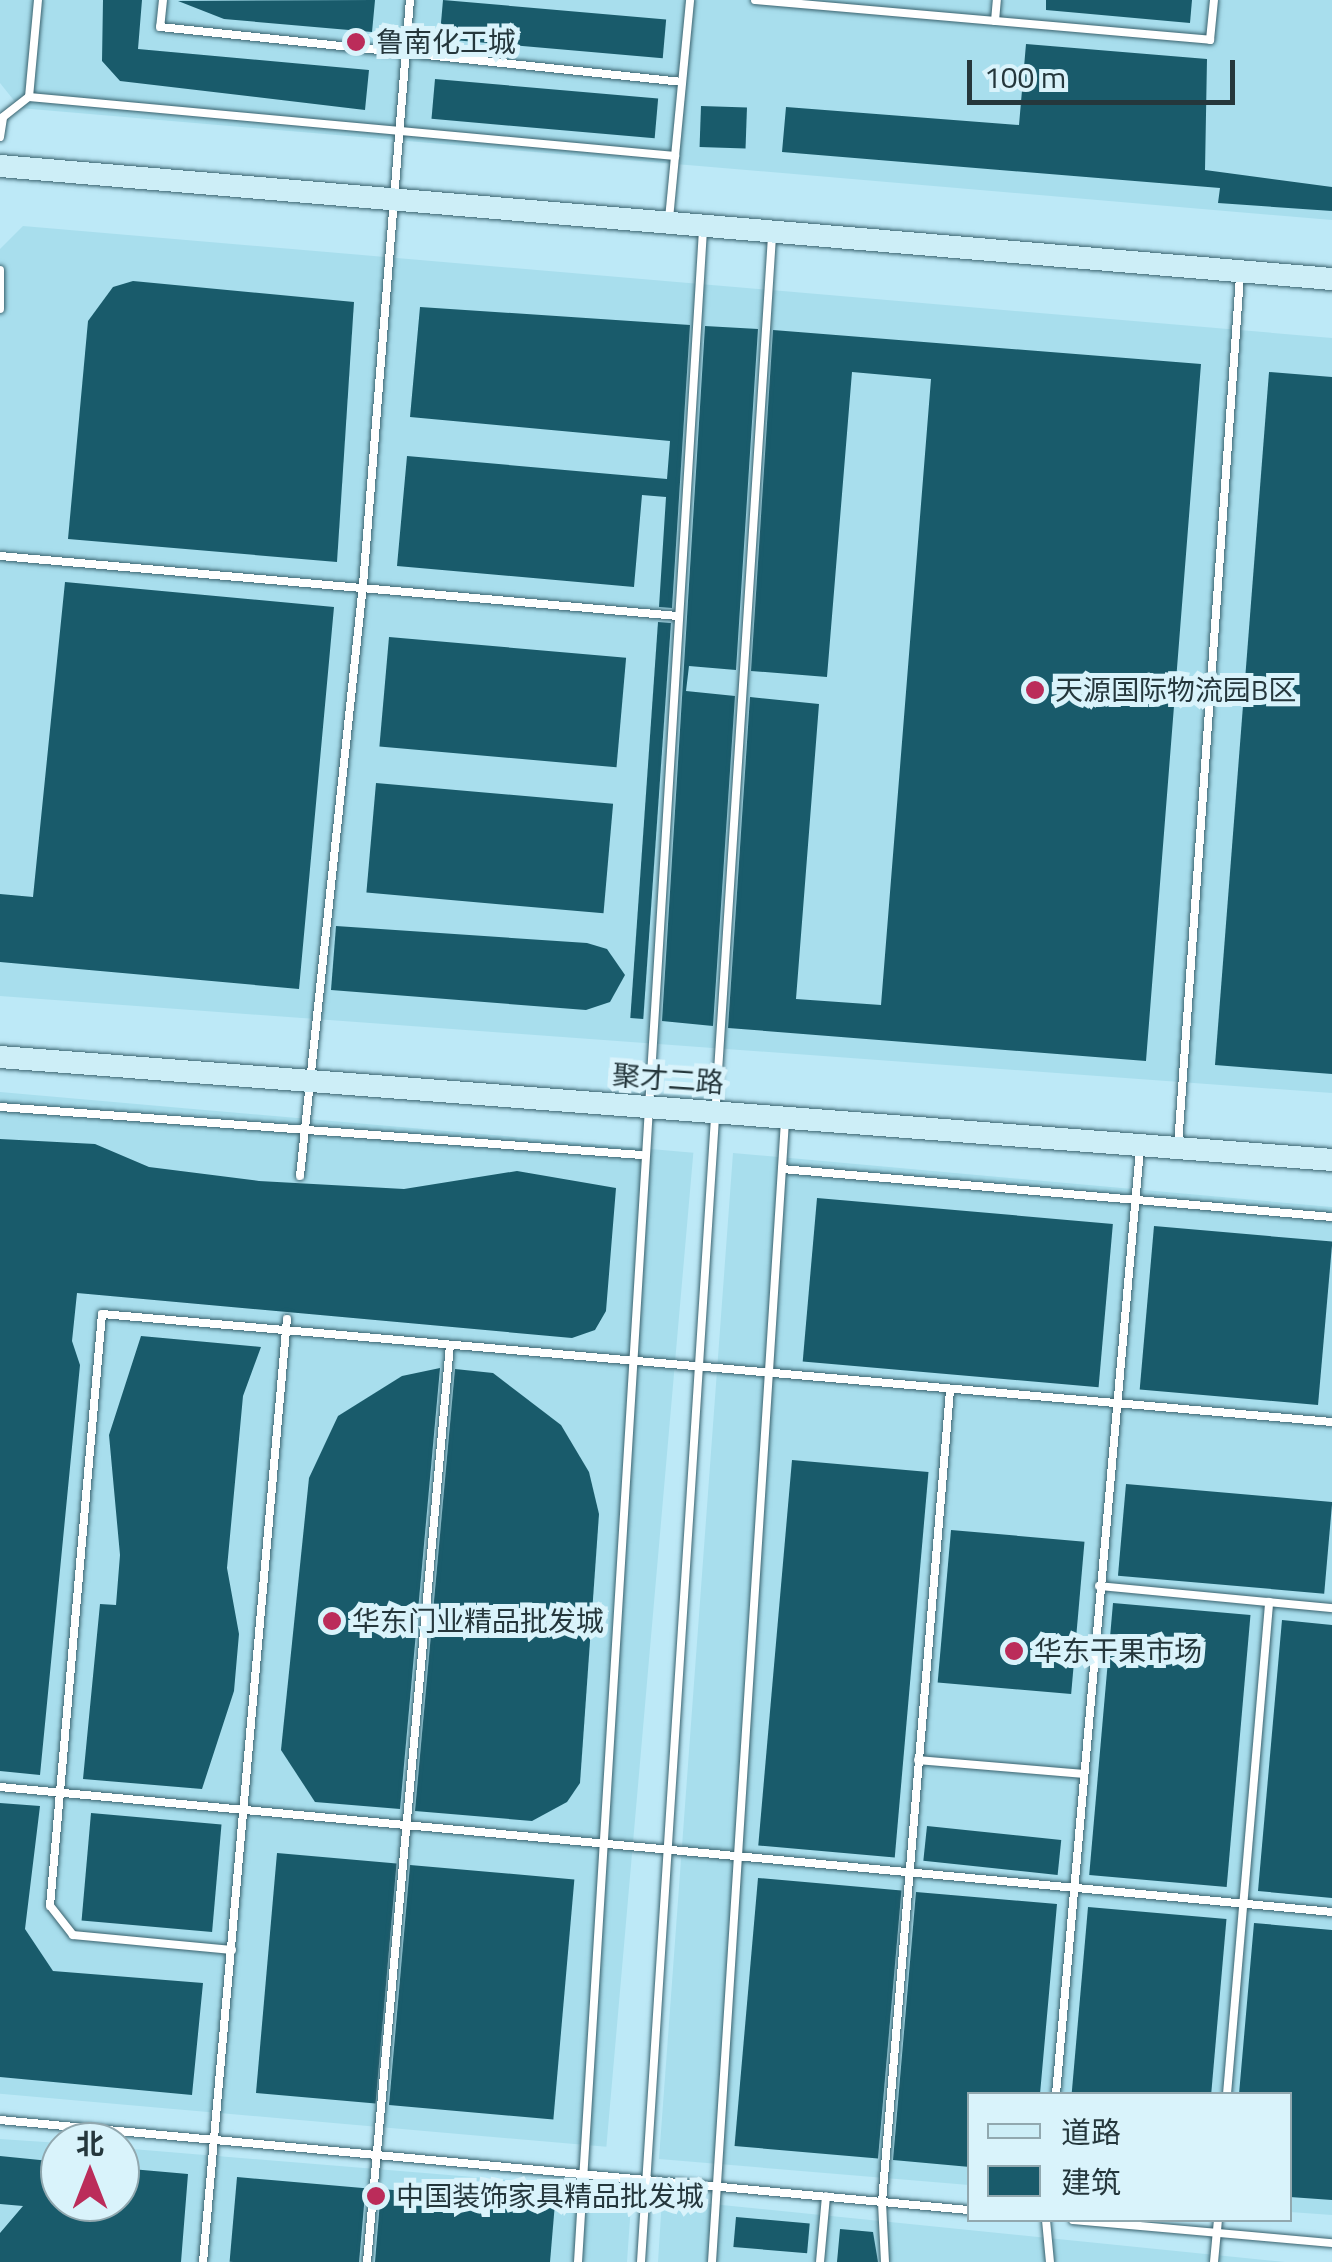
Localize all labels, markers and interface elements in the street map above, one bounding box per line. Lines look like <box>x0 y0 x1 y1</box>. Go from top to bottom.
place label: 鲁南化工城 <box>376 25 516 59</box>
marker: 鲁南化工城 <box>345 31 367 53</box>
scale bar <box>972 40 1240 102</box>
text: 100 m <box>984 54 1066 100</box>
place label: 天源国际物流园B区 <box>1055 673 1296 707</box>
marker: 天源国际物流园B区 <box>1024 679 1046 701</box>
street label: 聚才二路 <box>611 1058 725 1100</box>
place label: 华东门业精品批发城 <box>352 1604 604 1638</box>
marker: 华东门业精品批发城 <box>321 1610 343 1632</box>
place label: 华东干果市场 <box>1034 1634 1202 1668</box>
marker: 华东干果市场 <box>1003 1640 1025 1662</box>
legend <box>967 2092 1292 2222</box>
text: 道路 <box>1061 2109 1121 2155</box>
north arrow <box>40 2122 140 2222</box>
text: 北 <box>76 2122 104 2165</box>
text: 建筑 <box>1061 2159 1121 2205</box>
place label: 中国装饰家具精品批发城 <box>396 2179 704 2213</box>
marker: 中国装饰家具精品批发城 <box>365 2185 387 2207</box>

